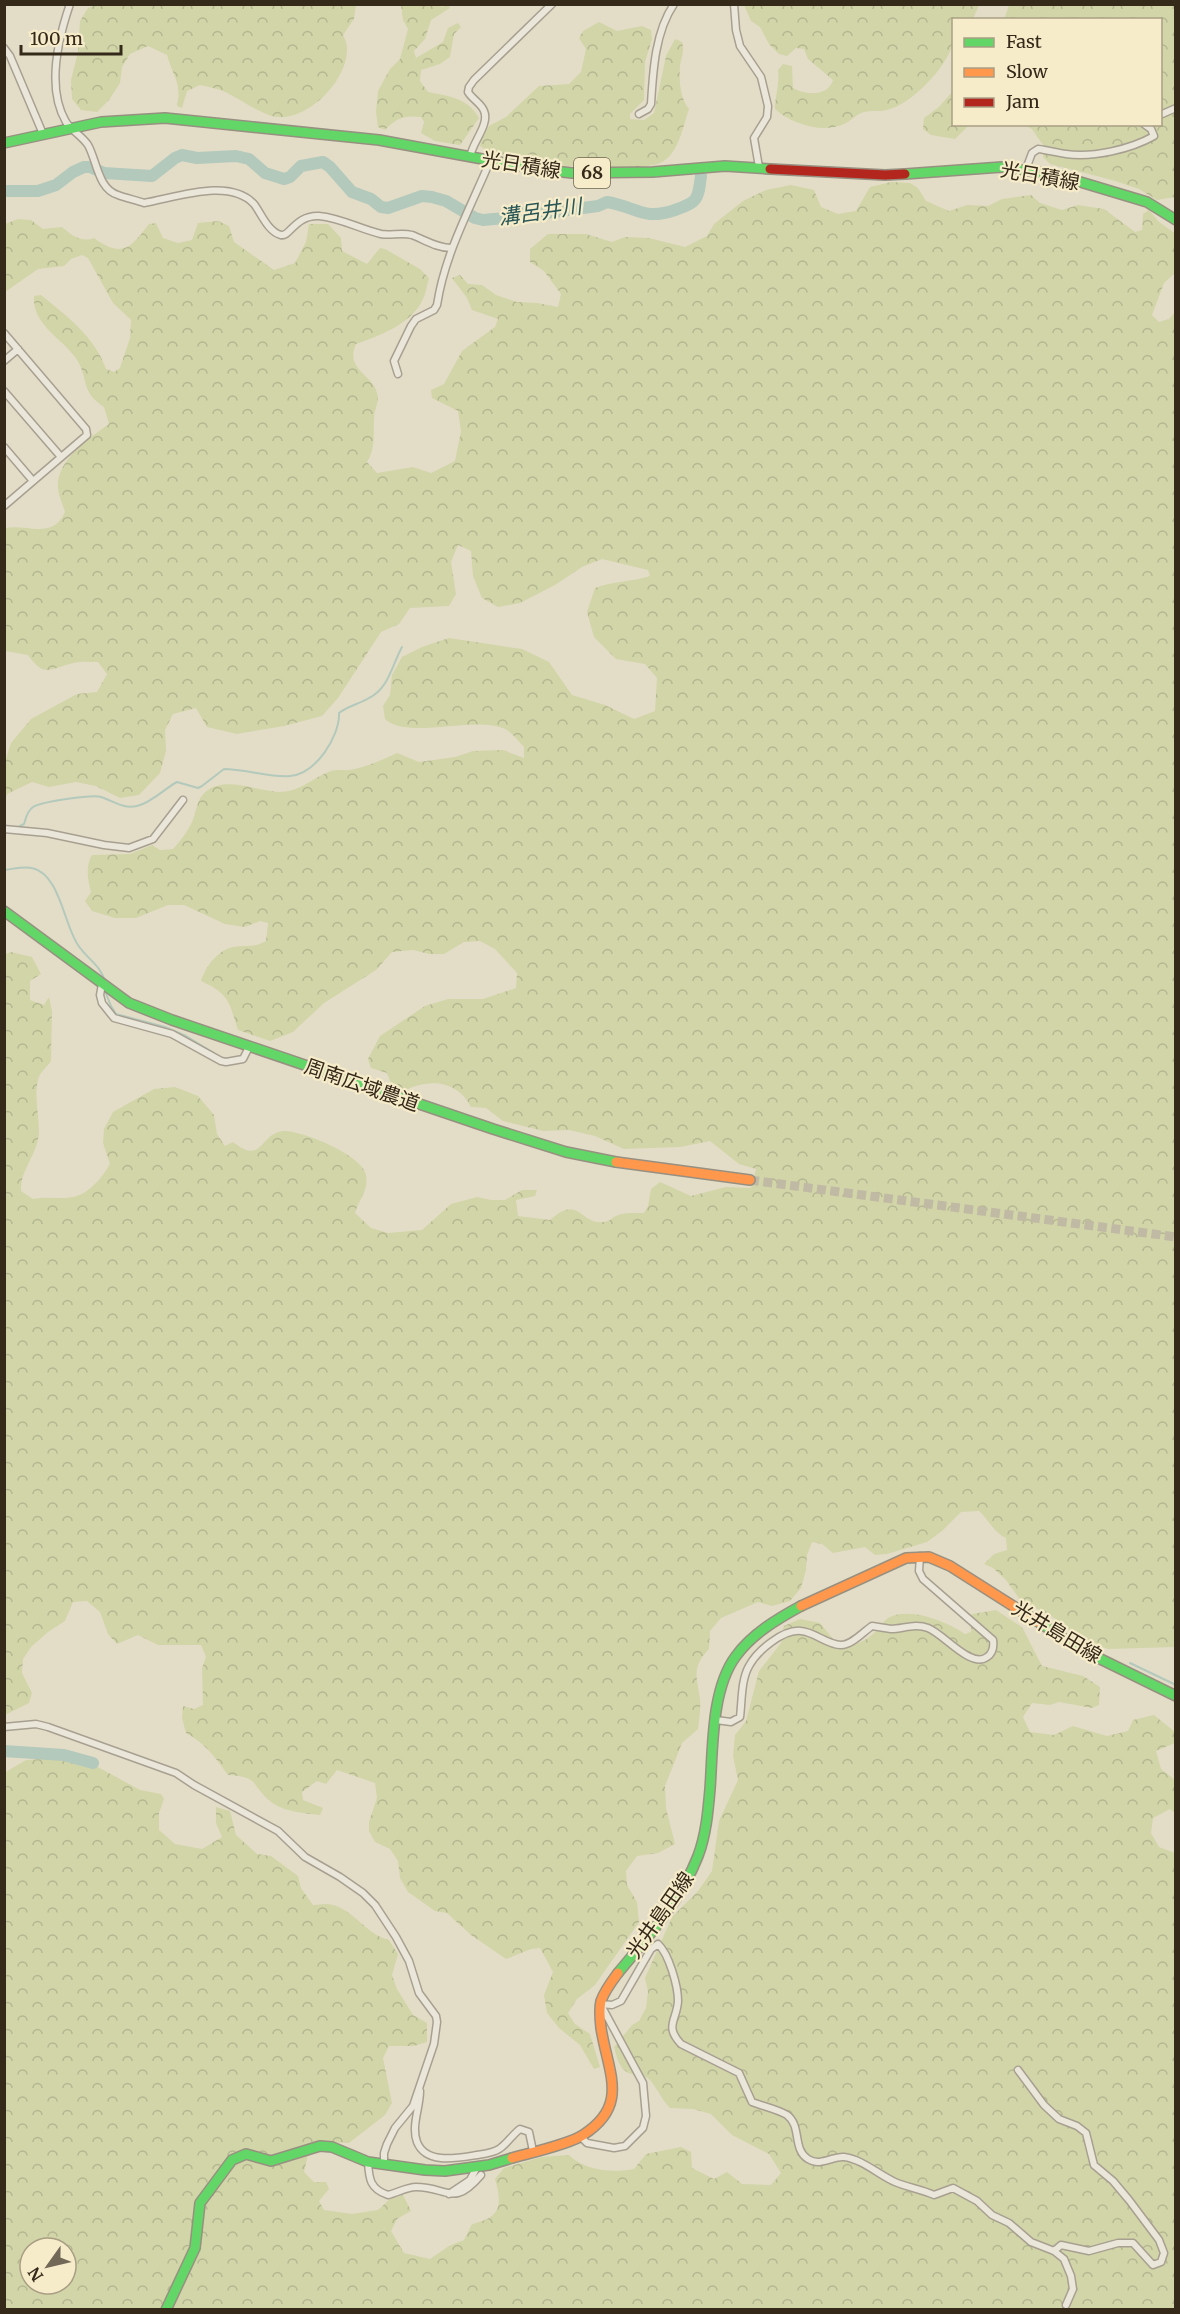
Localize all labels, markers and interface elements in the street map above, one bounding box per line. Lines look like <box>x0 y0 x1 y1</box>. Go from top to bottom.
scale bar <box>21 18 122 56</box>
legend <box>952 18 1162 126</box>
text: 100 m <box>30 27 83 50</box>
text: Fast <box>1006 30 1042 53</box>
text: Slow <box>1006 60 1049 83</box>
text: Jam <box>1005 90 1040 113</box>
street label: 光日積線 <box>480 146 563 183</box>
street label: 光日積線 <box>999 156 1082 195</box>
road number: 68 <box>574 158 610 188</box>
water label: 溝呂井川 <box>496 192 585 231</box>
street label: 周南広域農道 <box>301 1053 423 1116</box>
street label: 光井島田線 <box>1008 1595 1107 1668</box>
street label: 光井島田線 <box>621 1867 699 1963</box>
north arrow <box>18 2236 78 2296</box>
text: N <box>24 2263 47 2285</box>

